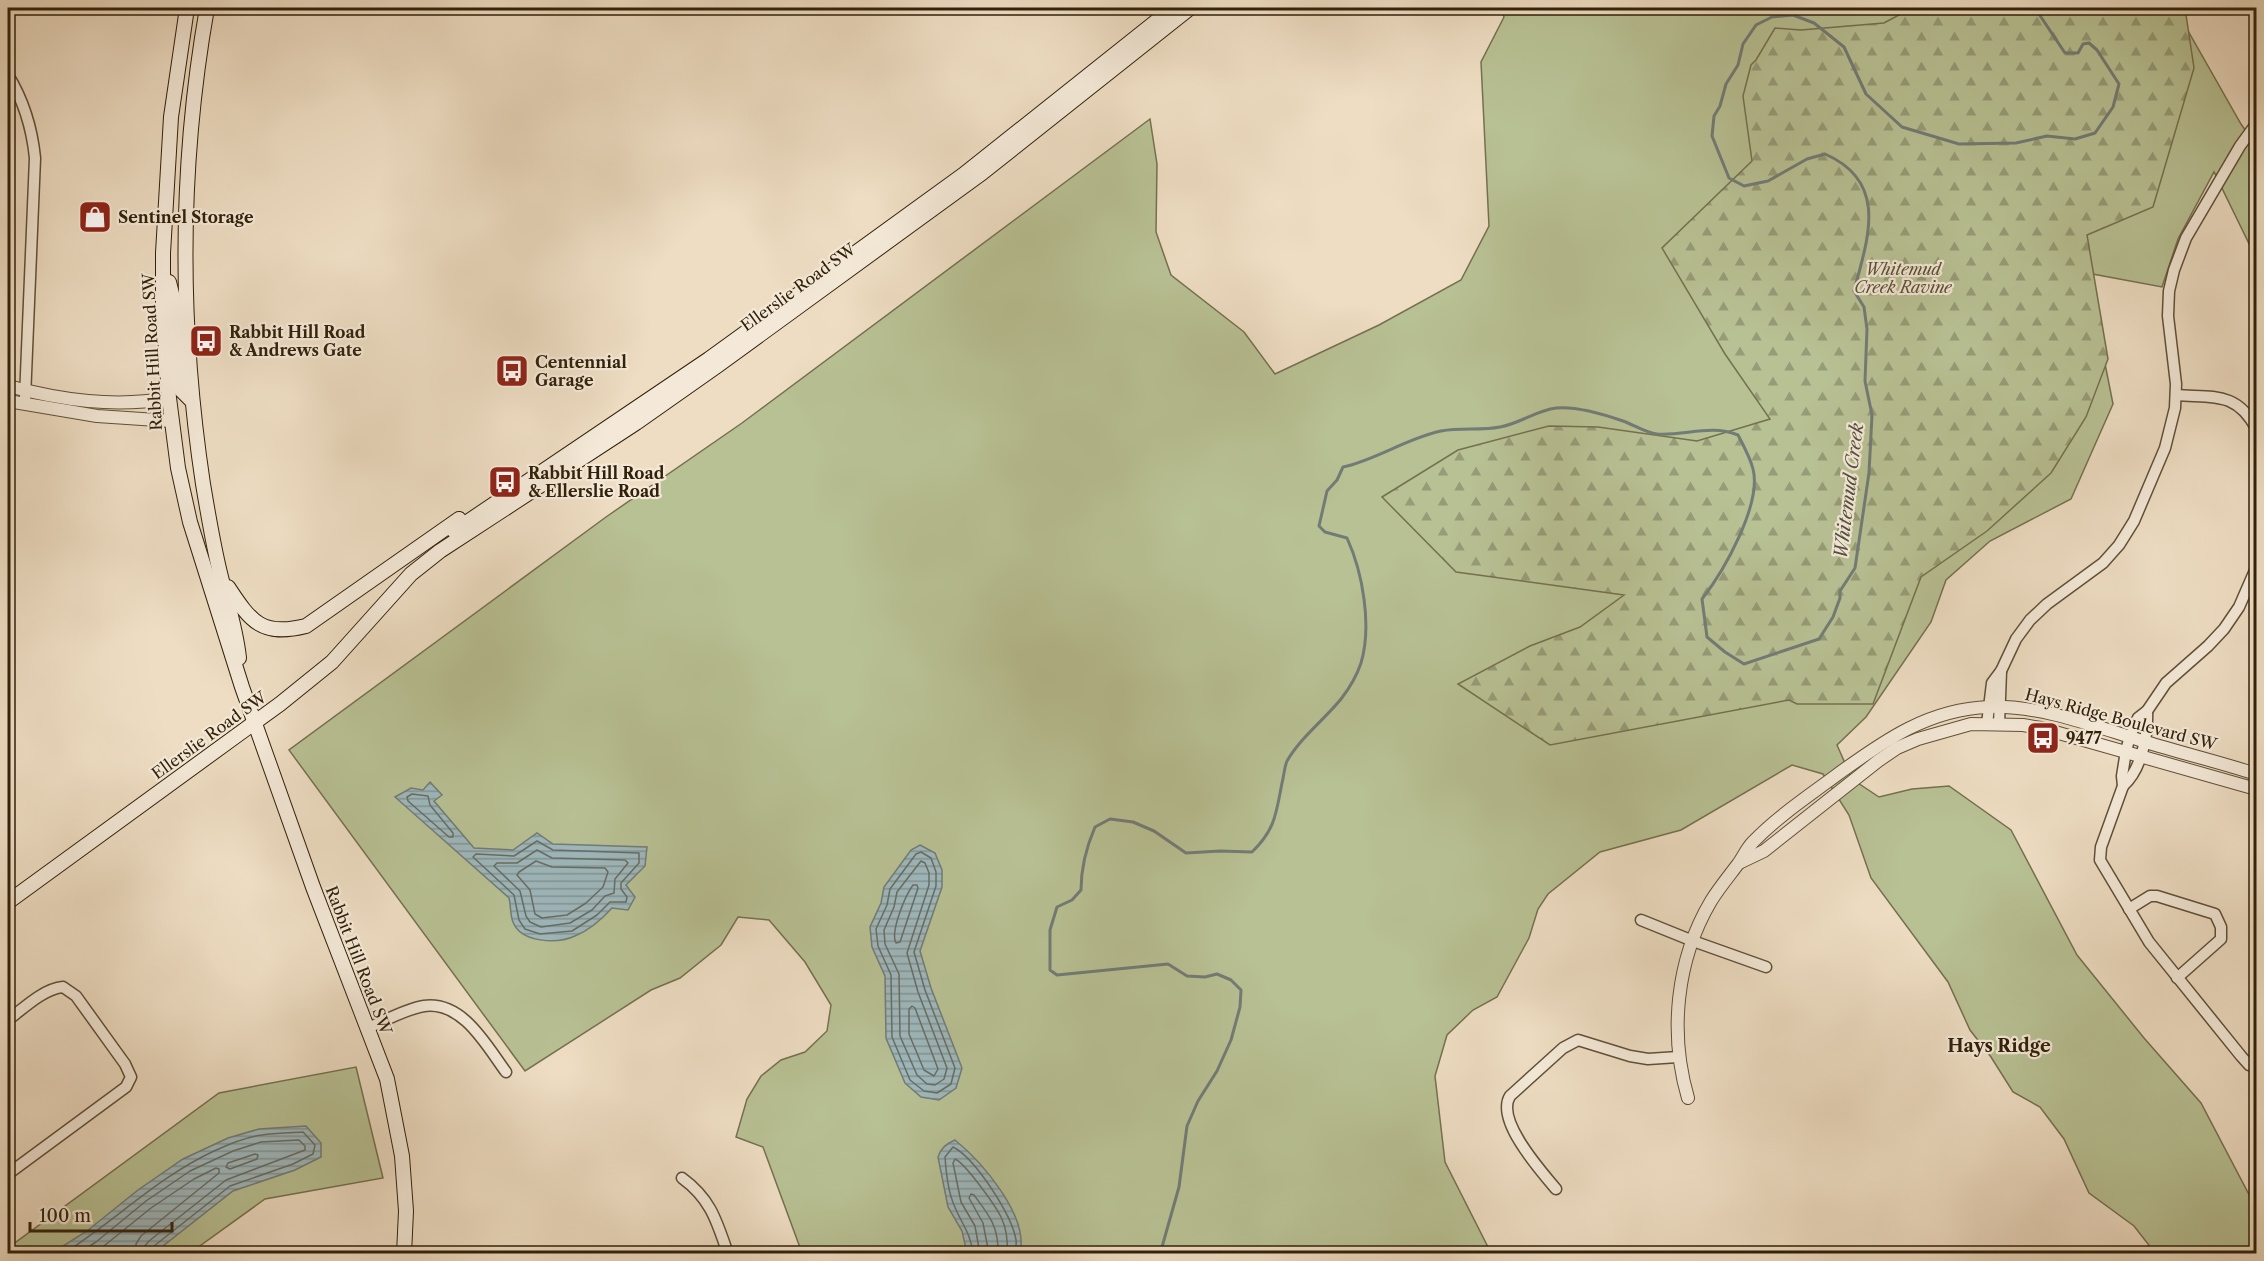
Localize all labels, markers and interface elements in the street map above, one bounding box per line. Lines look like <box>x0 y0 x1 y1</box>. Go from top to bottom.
shop icon: Sentinel Storage <box>77 199 113 235</box>
place label: Sentinel Storage <box>118 207 254 227</box>
street label: Ellerslie Road SW <box>737 238 860 335</box>
park label: Whitemud Creek Ravine <box>1854 259 1953 297</box>
street label: Rabbit Hill Road SW <box>138 272 166 431</box>
place label: Rabbit Hill Road & Andrews Gate <box>229 322 366 360</box>
bus stop icon: Rabbit Hill Road & Andrews Gate <box>188 323 224 359</box>
place label: Centennial Garage <box>535 352 627 390</box>
bus stop icon: Centennial Garage <box>494 353 530 389</box>
water label: Whitemud Creek <box>1830 421 1868 560</box>
place label: Rabbit Hill Road & Ellerslie Road <box>528 463 665 501</box>
bus stop icon: Rabbit Hill Road & Ellerslie Road <box>487 464 523 500</box>
street label: Hays Ridge Boulevard SW <box>2023 684 2220 754</box>
street label: Ellerslie Road SW <box>148 686 271 783</box>
bus stop icon: 9477 <box>2025 720 2061 756</box>
place label: 9477 <box>2066 728 2102 748</box>
street label: Rabbit Hill Road SW <box>321 883 397 1038</box>
district label: Hays Ridge <box>1947 1035 2051 1057</box>
scale bar <box>30 1195 172 1233</box>
text: 100 m <box>39 1205 91 1227</box>

